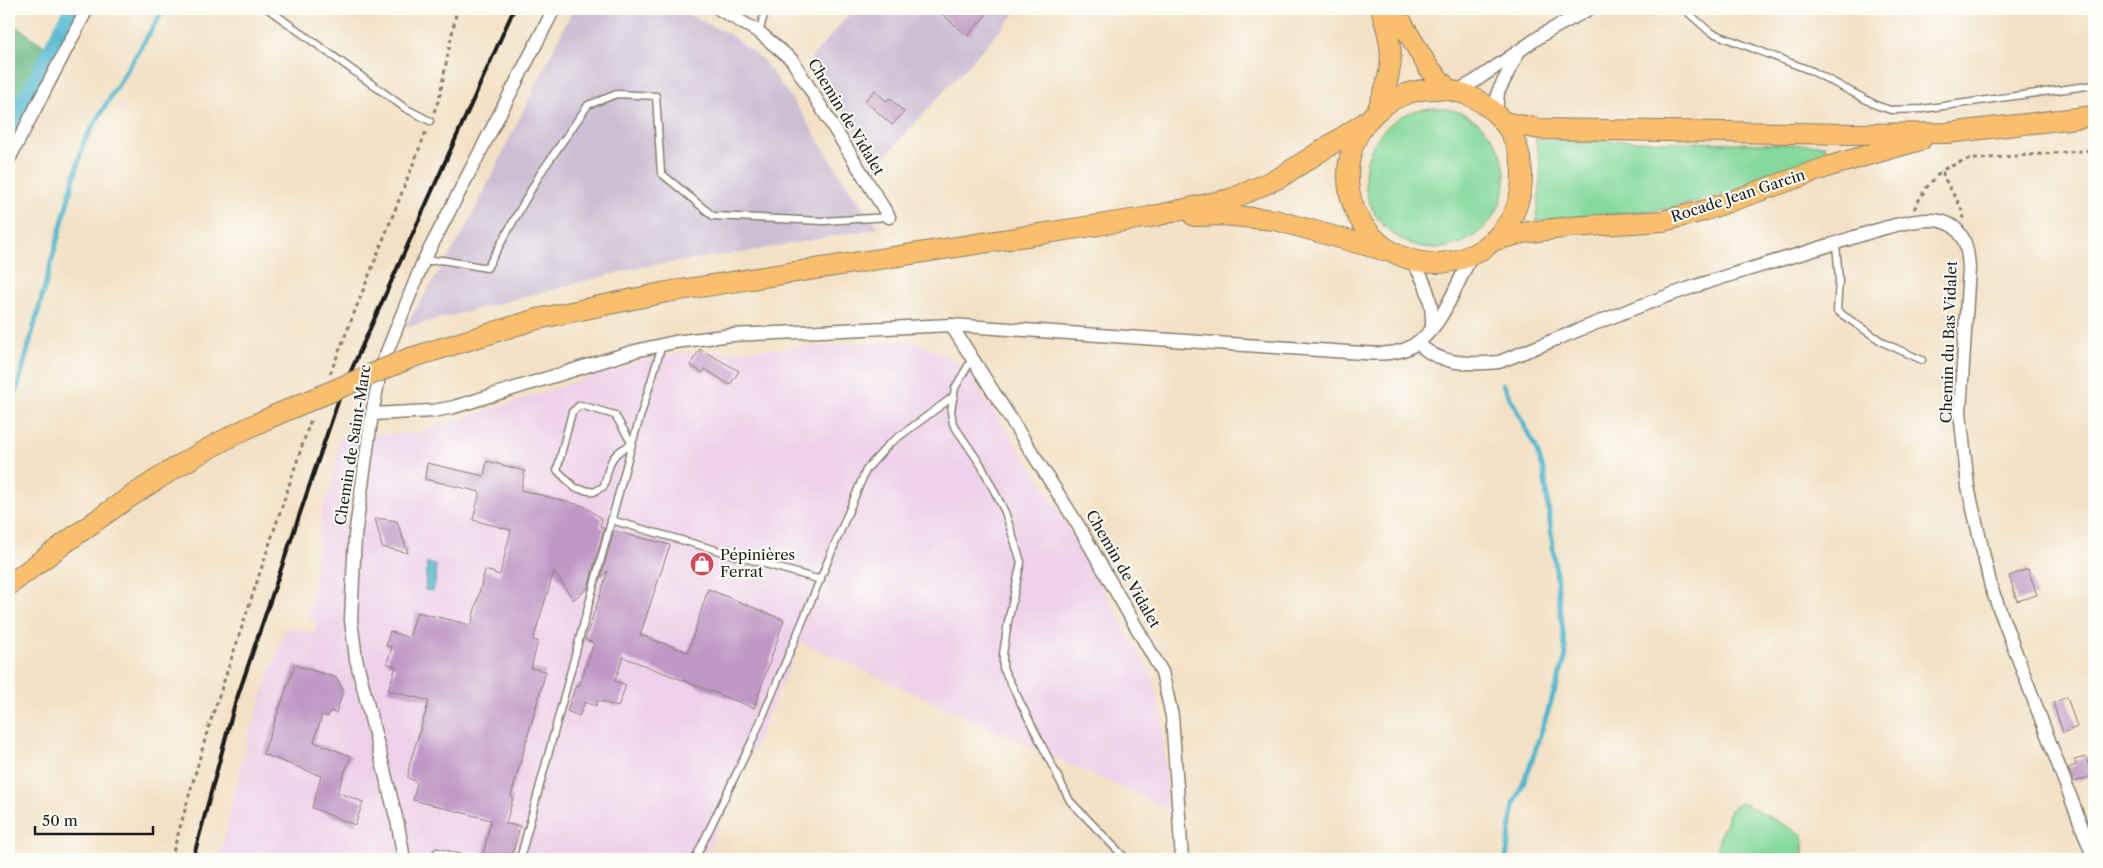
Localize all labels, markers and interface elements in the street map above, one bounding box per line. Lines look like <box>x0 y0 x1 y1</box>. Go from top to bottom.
street label: Chemin de Vidalet <box>804 55 889 179</box>
street label: Rocade Jean Garcin <box>1668 165 1808 226</box>
street label: Chemin du Bas Vidalet <box>1936 260 1961 424</box>
street label: Chemin de Saint-Marc <box>330 363 375 527</box>
street label: Chemin de Vidalet <box>1082 506 1165 632</box>
place label: Pépinières Ferrat <box>720 545 795 581</box>
shop icon: Pépinières Ferrat <box>689 551 715 577</box>
scale bar <box>35 803 152 835</box>
text: 50 m <box>42 811 78 830</box>

